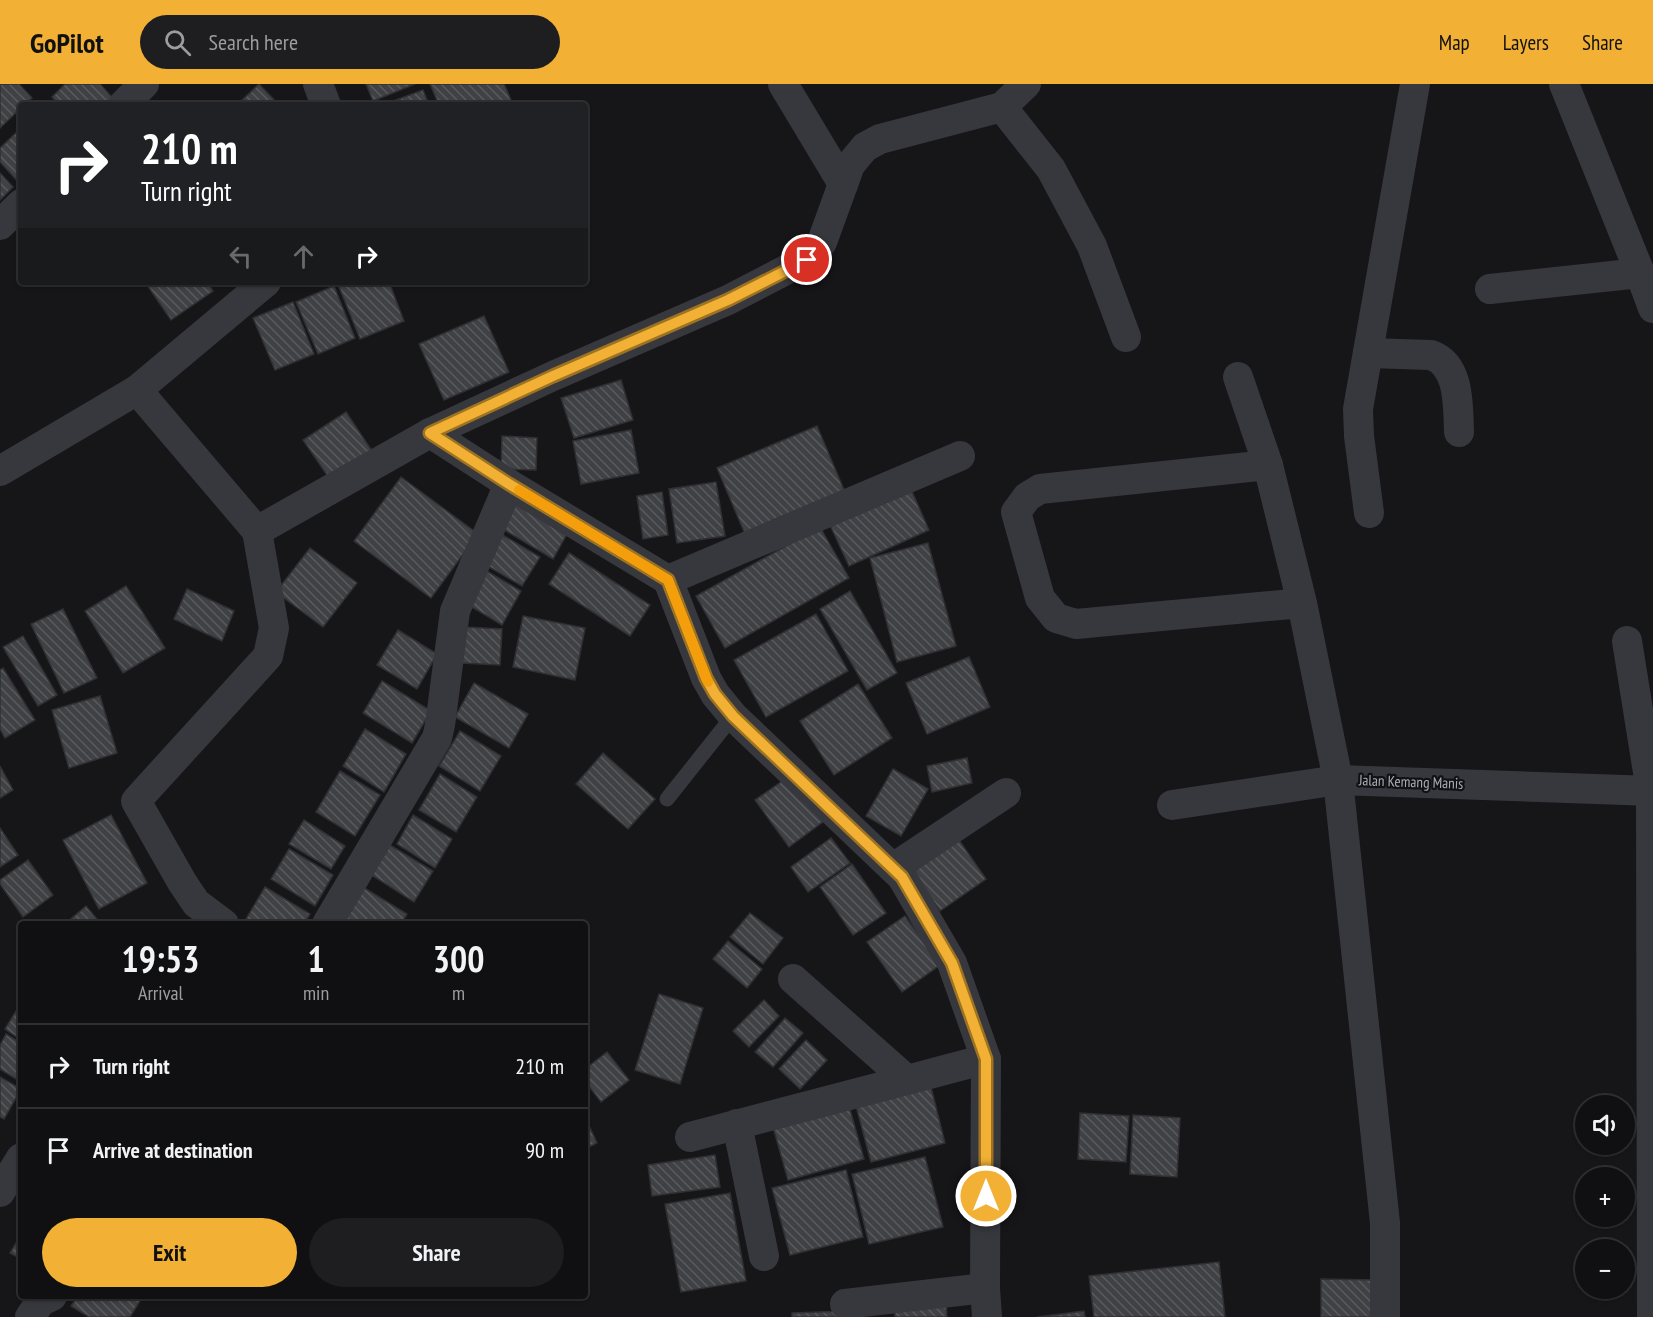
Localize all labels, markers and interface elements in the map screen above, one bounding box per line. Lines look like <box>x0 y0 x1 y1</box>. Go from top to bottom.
search box <box>140 15 560 69</box>
text: GoPilot <box>30 24 104 61</box>
icon: search <box>161 26 194 59</box>
text: Search here <box>209 28 298 56</box>
text: Map <box>1439 29 1470 56</box>
text: Layers <box>1503 29 1549 56</box>
text: Share <box>1582 29 1623 56</box>
text: 210 m <box>141 121 238 176</box>
icon: right <box>42 126 120 204</box>
text: Turn right <box>141 174 232 208</box>
pin <box>781 234 832 285</box>
icon: left <box>224 240 257 273</box>
icon: ahead <box>287 240 320 273</box>
icon: right <box>350 240 383 273</box>
icon: arrive <box>790 243 823 276</box>
street label: Jalan Kemang Manis <box>1358 770 1463 793</box>
text: 19:53 <box>122 935 199 982</box>
text: 1 <box>307 935 325 982</box>
text: 300 <box>433 935 484 982</box>
text: Arrival <box>138 980 183 1006</box>
text: min <box>303 980 329 1006</box>
text: m <box>452 980 465 1006</box>
icon: right <box>42 1050 75 1083</box>
text: Turn right <box>93 1052 170 1080</box>
text: 210 m <box>515 1052 564 1080</box>
map controls <box>1575 1095 1635 1299</box>
button: sound <box>1575 1095 1635 1155</box>
icon: arrive <box>42 1134 75 1167</box>
text: Arrive at destination <box>93 1136 253 1164</box>
text: 90 m <box>525 1136 564 1164</box>
position arrow <box>954 1164 1018 1228</box>
button: + <box>1575 1167 1635 1227</box>
button: Exit <box>42 1218 297 1287</box>
button: Share <box>309 1218 564 1287</box>
button: − <box>1575 1239 1635 1299</box>

